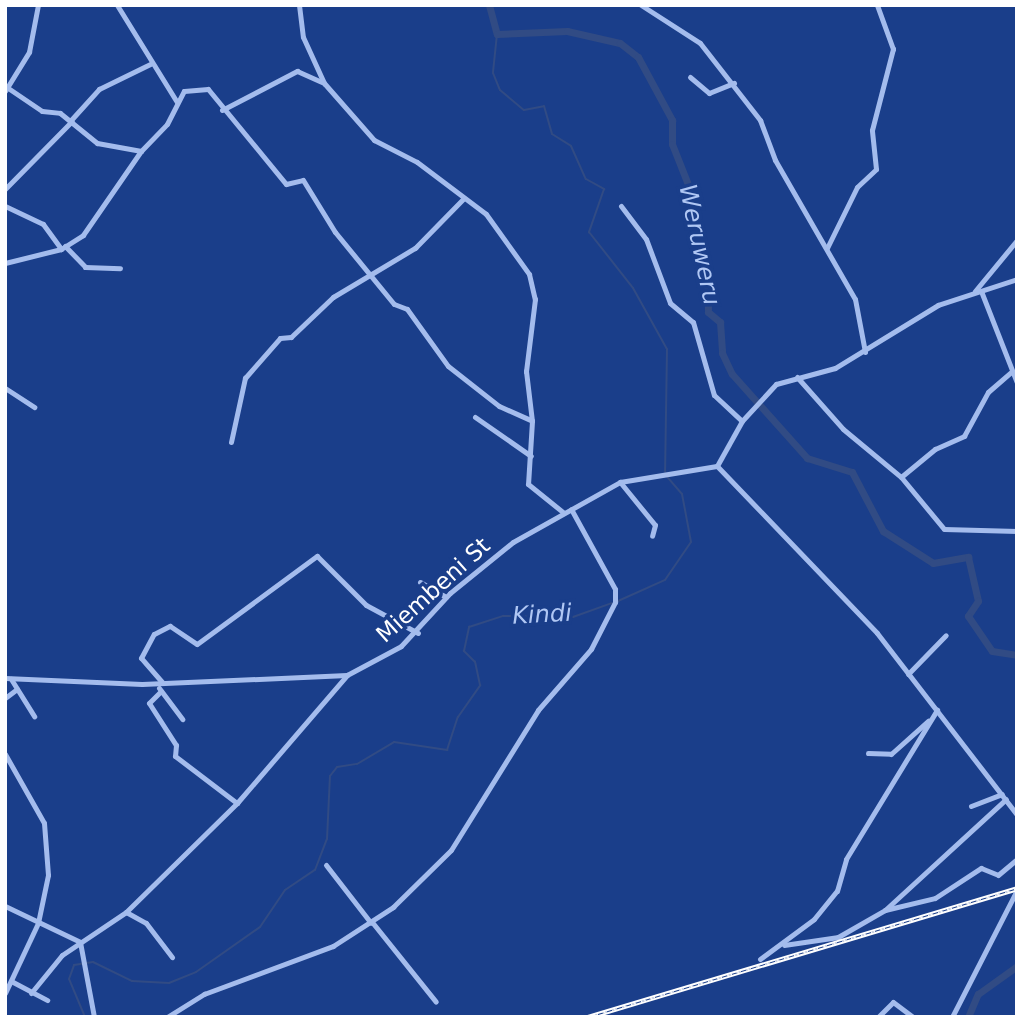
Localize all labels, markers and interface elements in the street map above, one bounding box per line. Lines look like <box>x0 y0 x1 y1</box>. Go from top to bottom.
water label: Weruweru <box>672 182 726 308</box>
street label: Miembeni St <box>370 532 496 648</box>
water label: Kindi <box>512 599 572 631</box>

